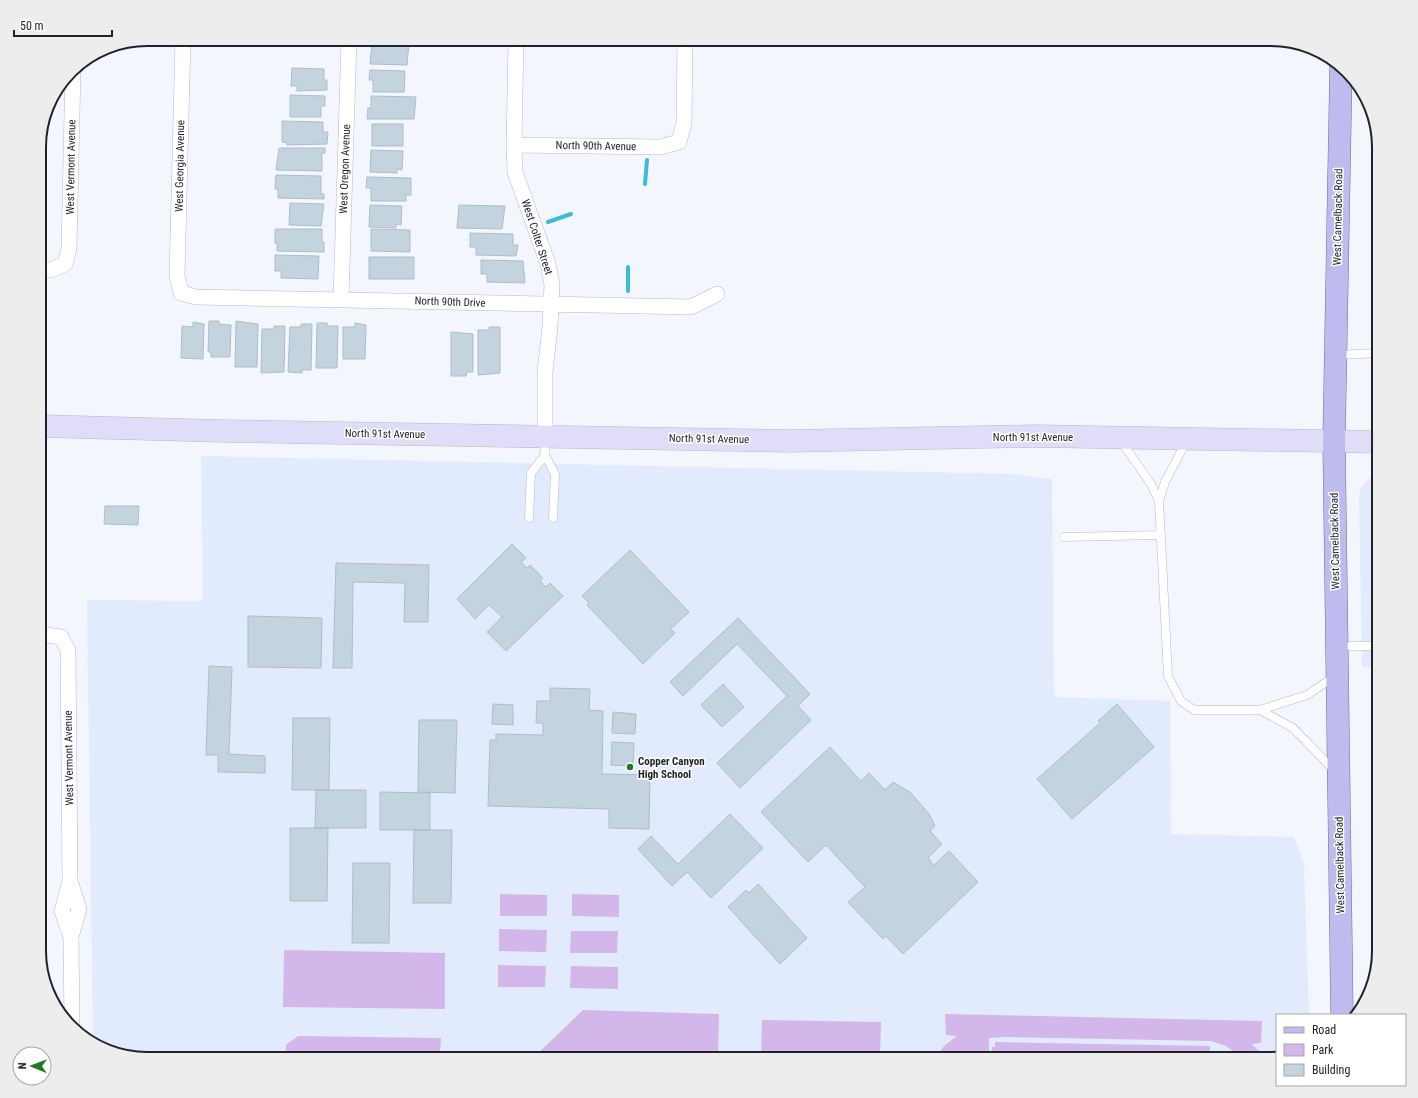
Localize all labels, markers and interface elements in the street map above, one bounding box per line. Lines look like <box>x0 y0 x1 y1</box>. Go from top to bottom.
scale bar <box>14 12 112 38</box>
text: 50 m <box>20 19 44 33</box>
street label: West Vermont Avenue <box>64 119 78 215</box>
street label: West Georgia Avenue <box>173 120 187 212</box>
street label: West Oregon Avenue <box>337 124 353 214</box>
street label: North 90th Avenue <box>556 139 636 153</box>
street label: West Camelback Road <box>1331 168 1345 266</box>
street label: West Colter Street <box>519 198 555 276</box>
street label: North 90th Drive <box>414 294 486 310</box>
street label: North 91st Avenue <box>345 427 425 441</box>
street label: North 91st Avenue <box>993 431 1073 444</box>
street label: North 91st Avenue <box>669 432 749 446</box>
street label: West Camelback Road <box>1328 492 1342 590</box>
street label: West Vermont Avenue <box>62 710 76 806</box>
place label: Copper Canyon High School <box>638 755 705 781</box>
marker: Copper Canyon High School <box>625 762 635 772</box>
street label: West Camelback Road <box>1333 816 1347 914</box>
legend <box>1276 1014 1406 1086</box>
text: Road <box>1312 1023 1336 1037</box>
text: Park <box>1312 1043 1334 1057</box>
north arrow <box>12 1046 52 1086</box>
text: N <box>16 1062 29 1069</box>
text: Building <box>1312 1063 1350 1077</box>

